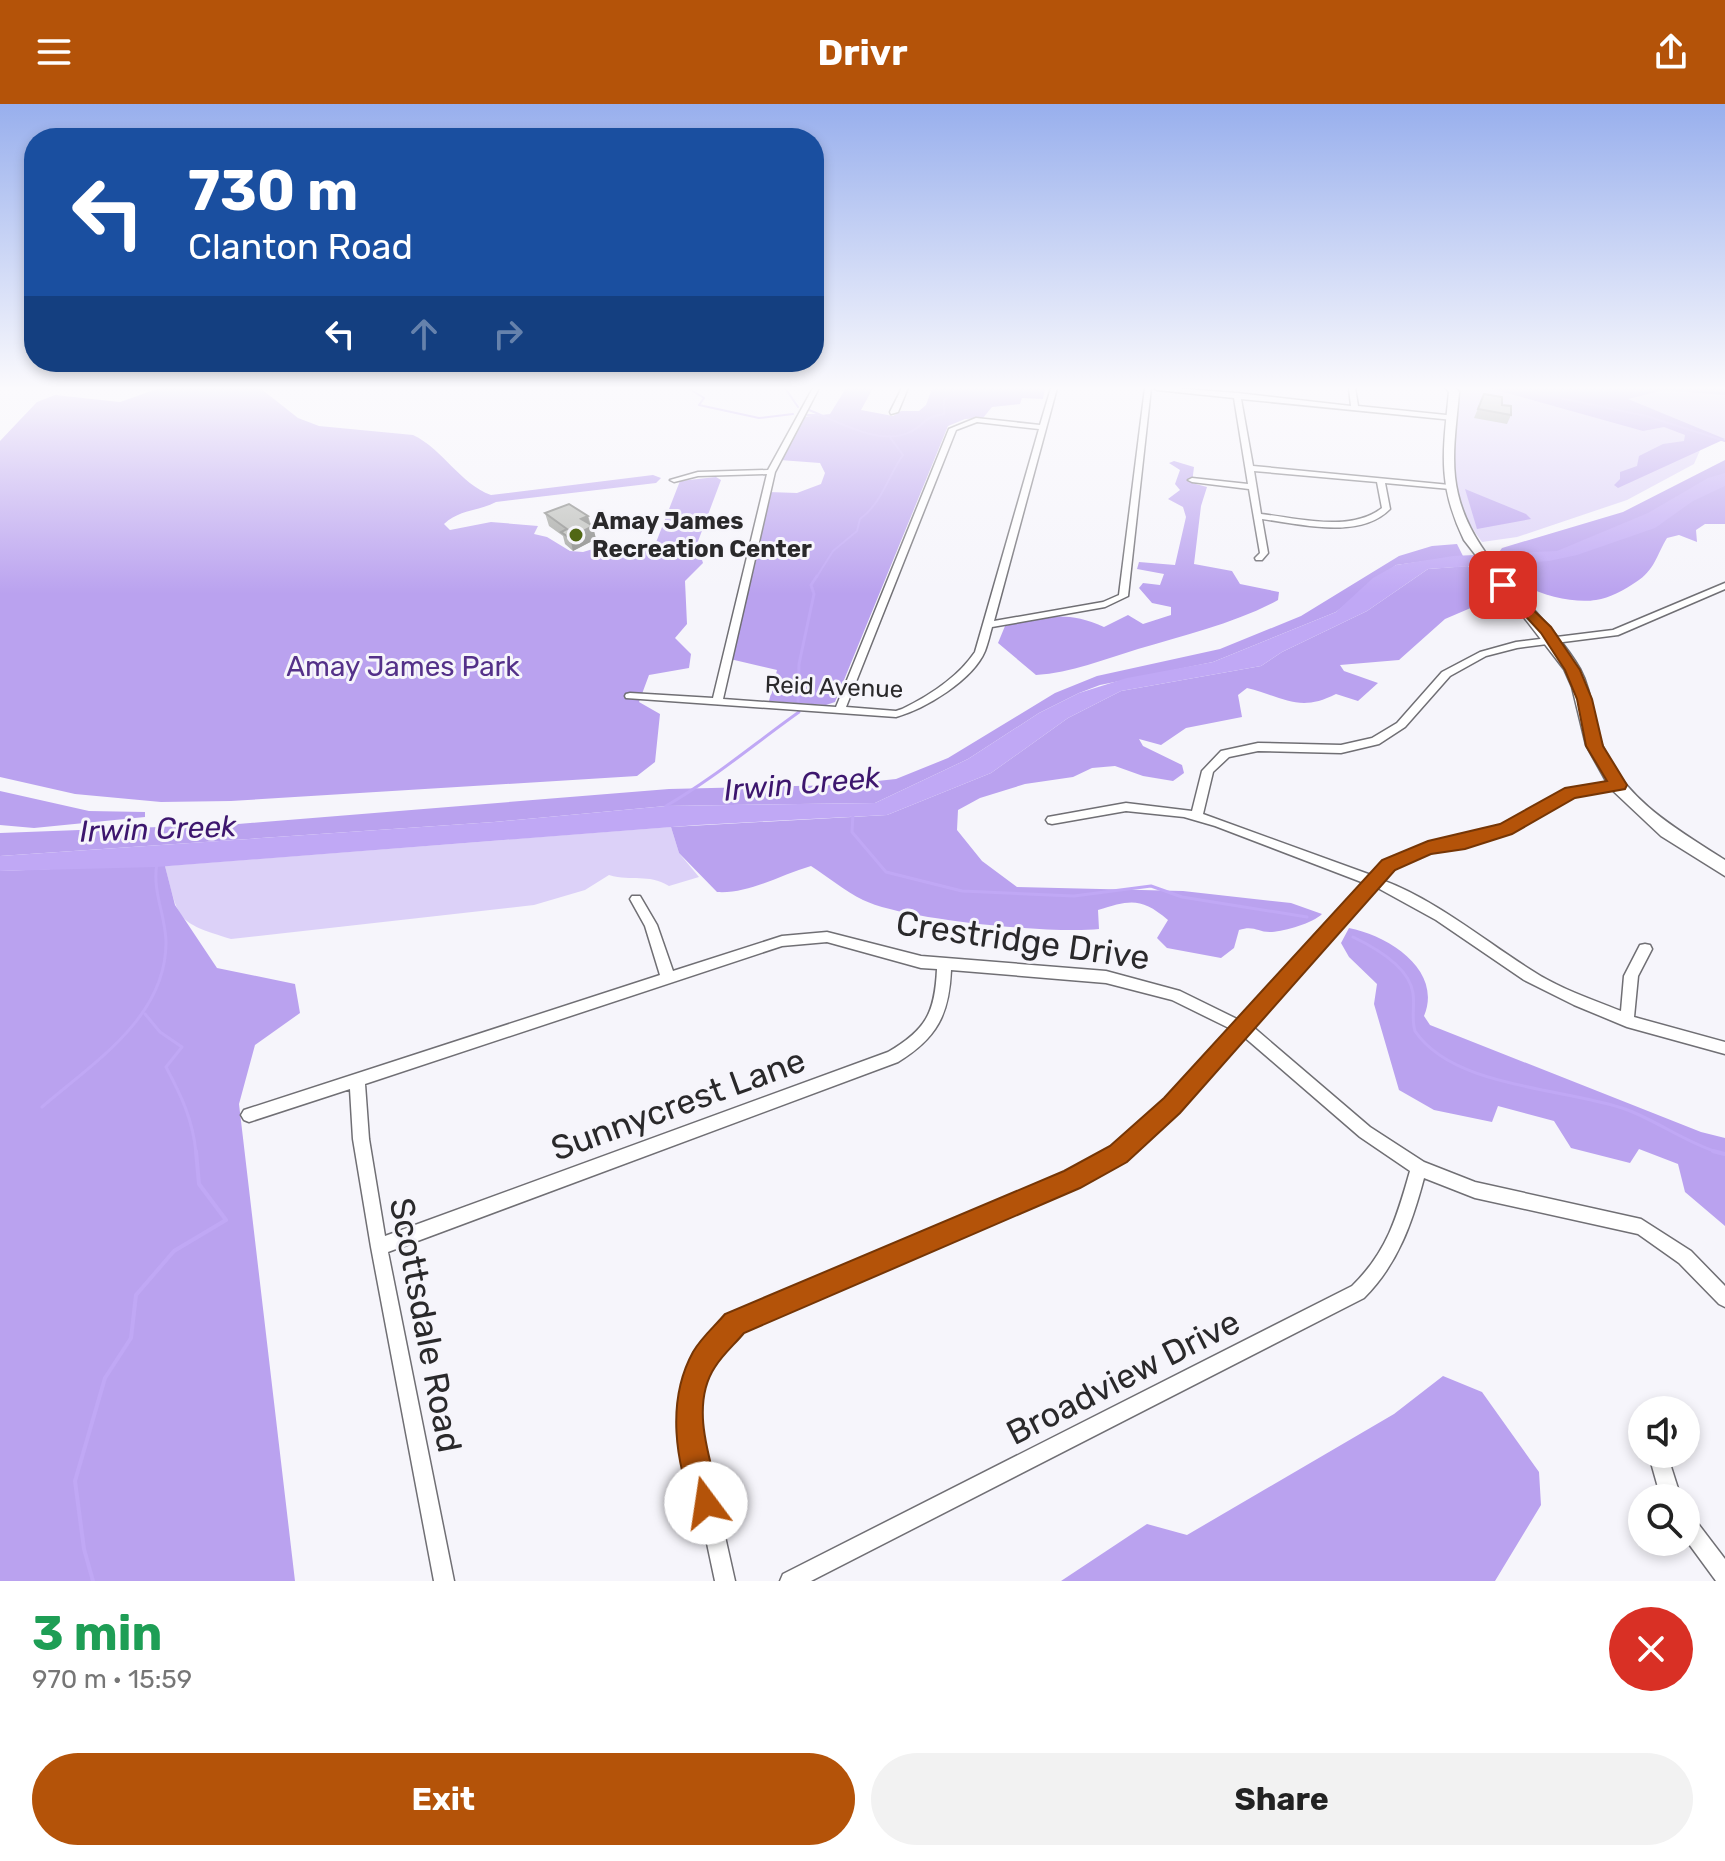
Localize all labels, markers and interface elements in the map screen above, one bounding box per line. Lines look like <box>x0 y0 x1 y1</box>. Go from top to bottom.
icon: menu <box>32 30 76 74</box>
icon: share <box>1649 30 1693 74</box>
text: Drivr <box>817 31 908 74</box>
text: 730 m <box>188 158 358 224</box>
icon: left <box>56 160 160 264</box>
text: Clanton Road <box>188 225 413 268</box>
icon: left <box>318 312 362 356</box>
icon: ahead <box>402 312 446 356</box>
icon: right <box>486 312 530 356</box>
place label: Amay James Recreation Center <box>592 507 812 563</box>
marker: Amay James Recreation Center <box>567 526 585 544</box>
pin <box>1469 551 1537 619</box>
icon: arrive <box>1481 563 1525 607</box>
park label: Amay James Park <box>286 650 520 683</box>
street label: Reid Avenue <box>764 671 904 703</box>
water label: Irwin Creek <box>722 759 882 809</box>
water label: Irwin Creek <box>79 808 238 850</box>
street label: Crestridge Drive <box>893 902 1152 979</box>
street label: Sunnycrest Lane <box>546 1039 811 1169</box>
street label: Scottsdale Road <box>381 1194 470 1456</box>
street label: Broadview Drive <box>1000 1301 1247 1454</box>
map controls <box>1628 1396 1700 1556</box>
button: sound <box>1628 1396 1700 1468</box>
position arrow <box>664 1461 748 1545</box>
button: search <box>1628 1484 1700 1556</box>
text: 3 min <box>32 1605 162 1662</box>
button: close <box>1609 1607 1693 1691</box>
text: 970 m · 15:59 <box>32 1664 192 1695</box>
button: Exit <box>32 1753 855 1845</box>
button: Share <box>871 1753 1693 1845</box>

